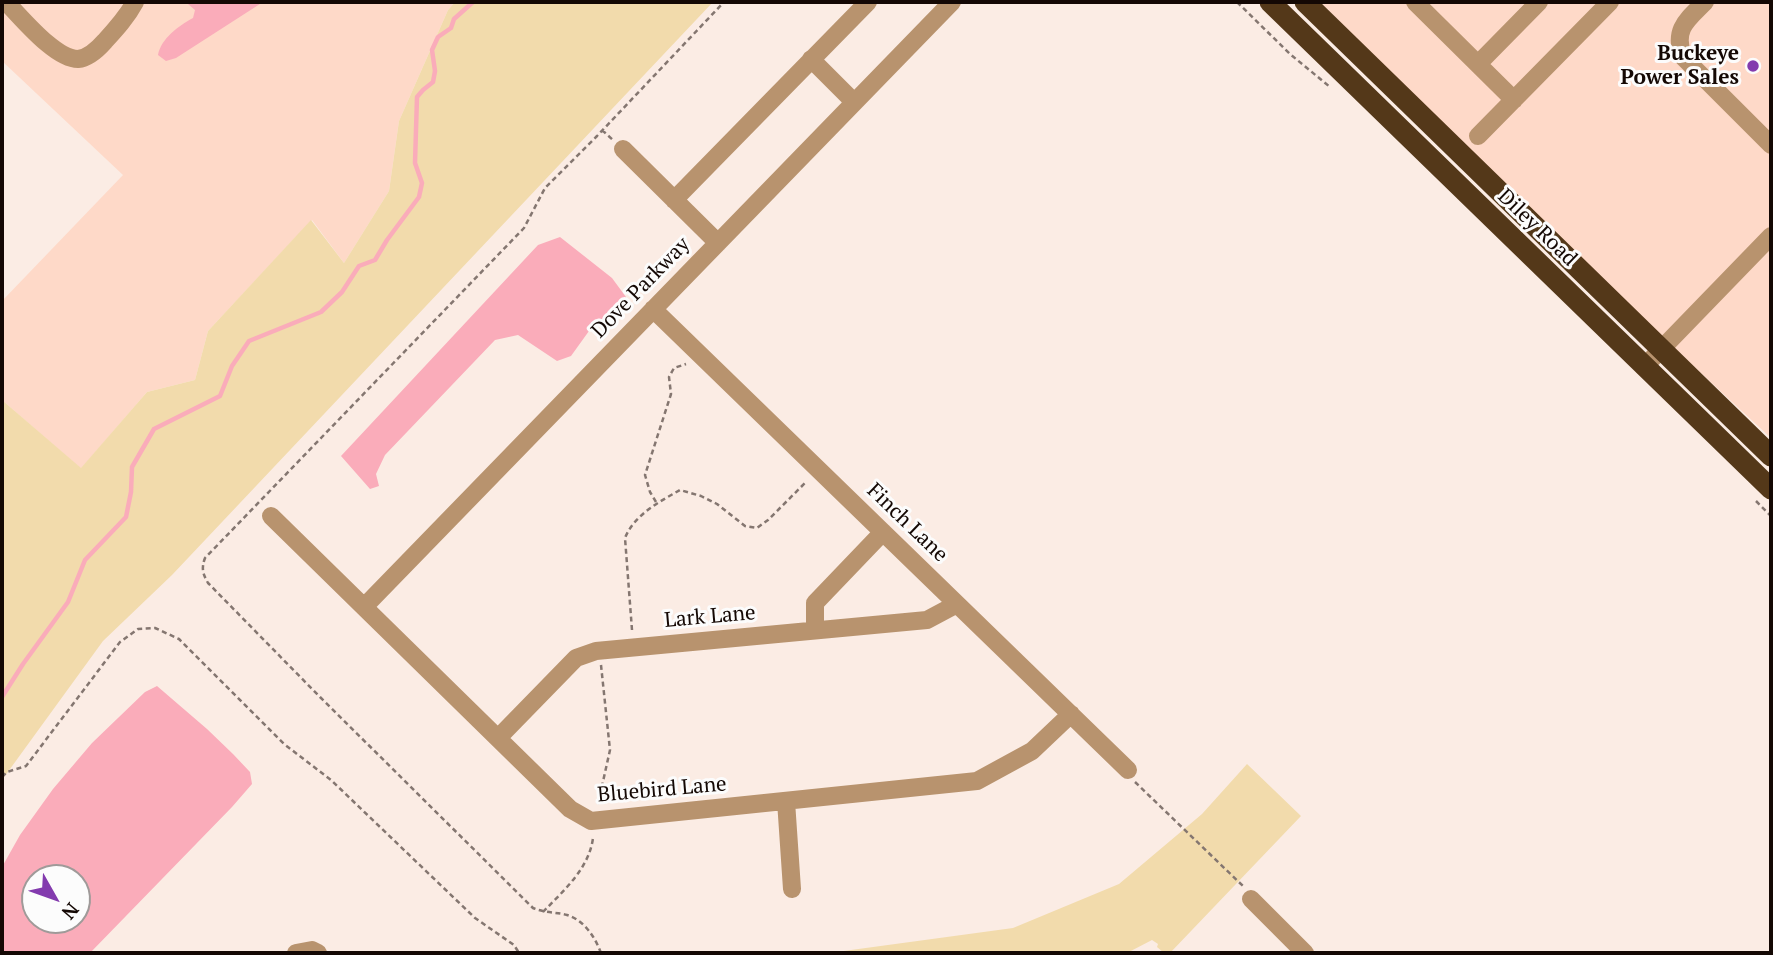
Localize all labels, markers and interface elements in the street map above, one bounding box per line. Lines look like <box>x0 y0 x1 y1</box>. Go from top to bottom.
place label: Buckeye Power Sales <box>1621 41 1739 91</box>
marker: Buckeye Power Sales <box>1745 58 1761 74</box>
street label: Diley Road <box>1492 184 1582 272</box>
street label: Dove Parkway <box>587 232 695 344</box>
street label: Finch Lane <box>861 478 953 568</box>
street label: Lark Lane <box>663 600 757 634</box>
street label: Bluebird Lane <box>596 772 728 808</box>
north arrow <box>21 864 91 934</box>
text: N <box>57 898 85 925</box>

